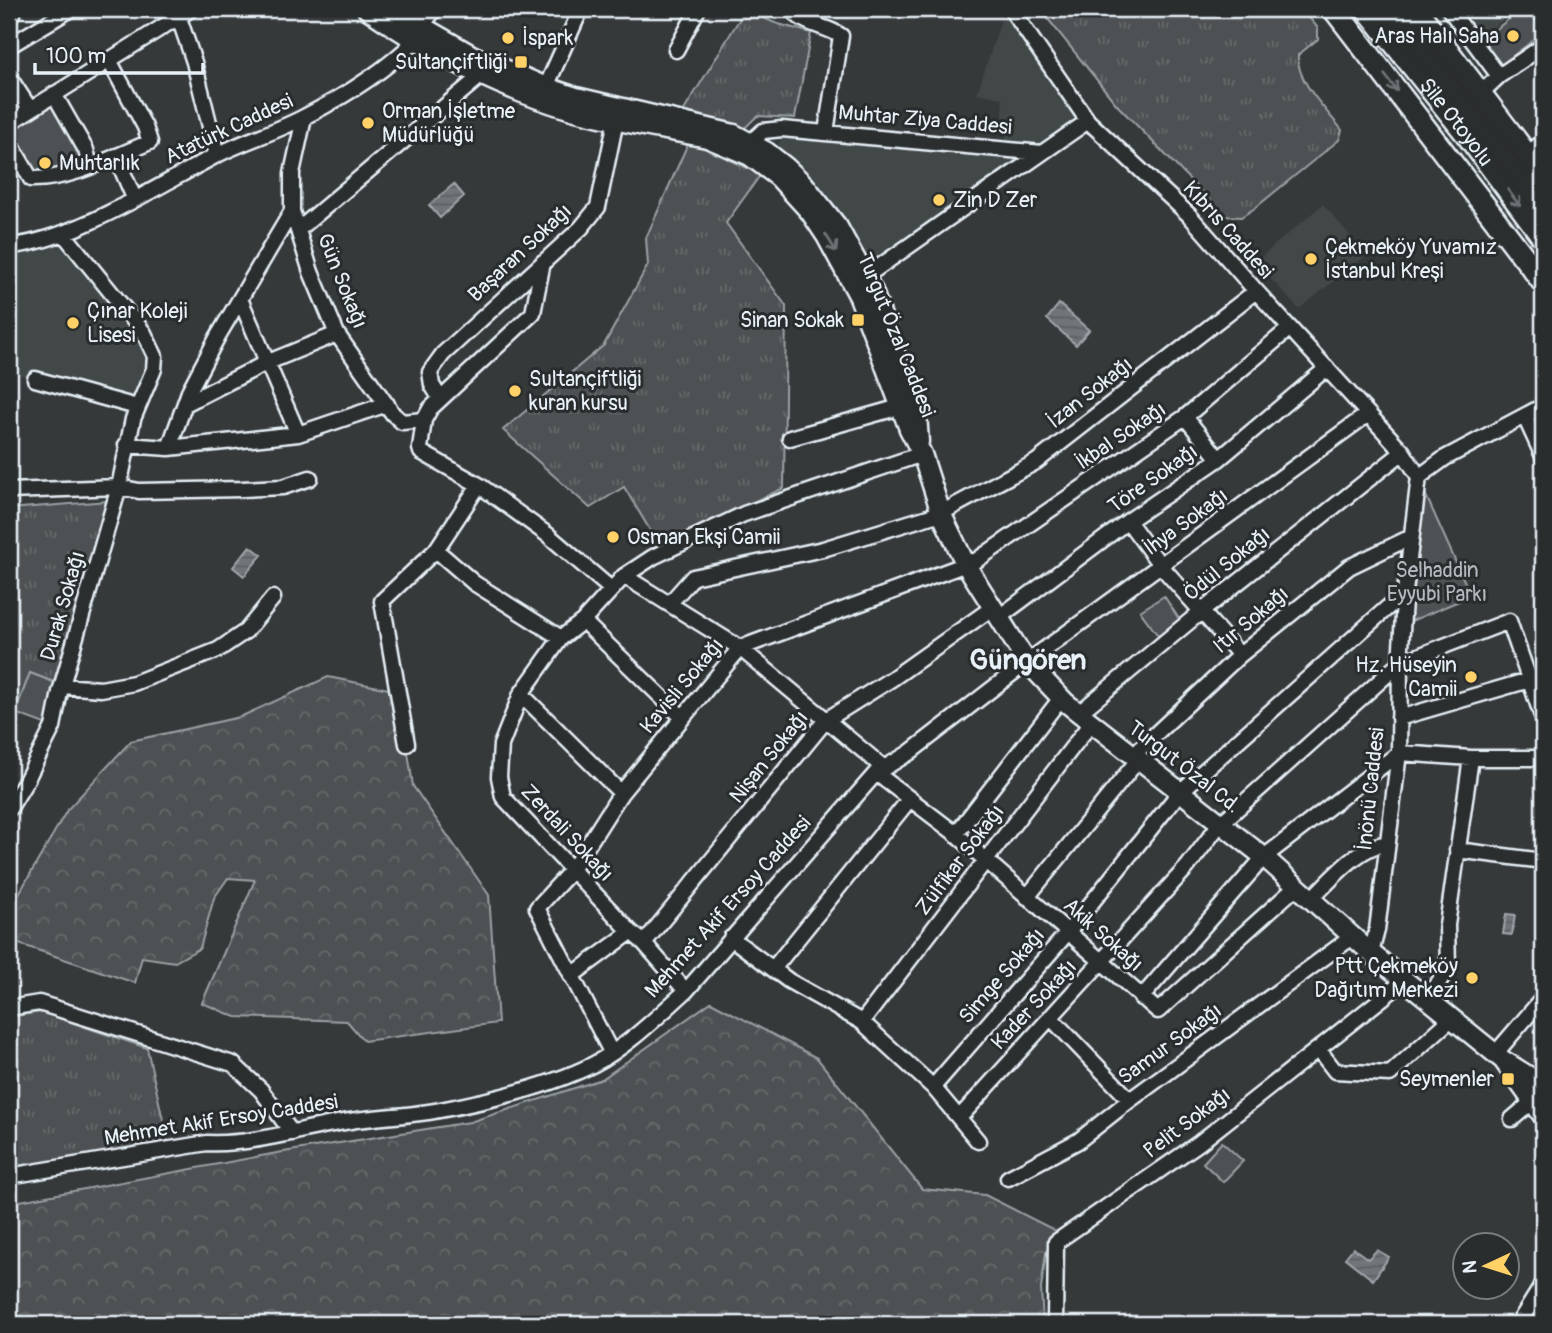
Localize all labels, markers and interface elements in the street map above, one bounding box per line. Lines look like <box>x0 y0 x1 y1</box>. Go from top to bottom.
place label: Aras Halı Saha <box>1374 23 1499 50</box>
place label: İspark <box>522 25 573 52</box>
marker: Aras Halı Saha <box>1505 28 1521 44</box>
marker: İspark <box>500 30 516 46</box>
scale bar <box>35 32 203 76</box>
text: 100 m <box>46 43 106 70</box>
place label: Sultançiftliği <box>395 49 507 76</box>
marker: Sultançiftliği <box>513 54 529 70</box>
street label: Şile Otoyolu <box>1413 72 1499 172</box>
one-way arrow <box>1383 73 1398 91</box>
street label: Atatürk Caddesi <box>161 87 298 170</box>
place label: Orman İşletme Müdürlüğü <box>382 98 516 149</box>
street label: Muhtar Ziya Caddesi <box>837 99 1013 141</box>
marker: Orman İşletme Müdürlüğü <box>360 115 376 131</box>
place label: Muhtarlık <box>59 150 140 177</box>
marker: Muhtarlık <box>37 155 53 171</box>
street label: Kıbrıs Caddesi <box>1177 175 1279 285</box>
place label: Zin D Zer <box>953 187 1038 214</box>
one-way arrow <box>1507 189 1522 207</box>
marker: Zin D Zer <box>931 192 947 208</box>
street label: Başaran Sokağı <box>462 198 578 308</box>
street label: Gün Sokağı <box>311 230 373 332</box>
one-way arrow <box>824 233 838 253</box>
place label: Çekmeköy Yuvamız İstanbul Kreşi <box>1325 234 1497 285</box>
street label: Turgut Özal Caddesi <box>851 249 941 421</box>
marker: Çekmeköy Yuvamız İstanbul Kreşi <box>1303 251 1319 267</box>
place label: Çınar Koleji Lisesi <box>87 298 188 349</box>
place label: Sinan Sokak <box>740 307 844 334</box>
marker: Sinan Sokak <box>850 312 866 328</box>
marker: Çınar Koleji Lisesi <box>65 315 81 331</box>
street label: İzan Sokağı <box>1042 351 1138 435</box>
place label: Sultançiftliği kuran kursu <box>529 366 642 417</box>
marker: Sultançiftliği kuran kursu <box>507 383 523 399</box>
street label: İkbal Sokağı <box>1071 396 1171 476</box>
street label: Töre Sokağı <box>1103 438 1203 520</box>
street label: İhya Sokağı <box>1139 482 1233 562</box>
street label: Ödül Sokağı <box>1178 521 1276 607</box>
place label: Osman Ekşi Camii <box>627 524 780 551</box>
marker: Osman Ekşi Camii <box>605 529 621 545</box>
street label: Durak Sokağı <box>35 548 91 664</box>
park label: Selhaddin Eyyubi Parkı <box>1387 557 1487 608</box>
street label: Itır Sokağı <box>1208 580 1294 660</box>
street label: Kavisli Sokağı <box>634 633 730 739</box>
district label: Güngören <box>970 643 1087 678</box>
place label: Hz. Hüseyin Camii <box>1355 652 1457 703</box>
marker: Hz. Hüseyin Camii <box>1463 669 1479 685</box>
street label: Nişan Sokağı <box>723 705 815 809</box>
street label: Turgut Özal Cd. <box>1122 715 1246 819</box>
street label: İnönü Caddesi <box>1351 726 1391 852</box>
street label: Zerdali Sokağı <box>515 779 619 887</box>
street label: Zülfikar Sokağı <box>910 799 1010 921</box>
street label: Mehmet Akif Ersoy Caddesi <box>639 810 817 1004</box>
street label: Akik Sokağı <box>1058 892 1148 978</box>
street label: Simge Sokağı <box>953 923 1051 1029</box>
place label: Ptt Çekmeköy Dağıtım Merkezi <box>1314 953 1458 1004</box>
street label: Kader Sokağı <box>985 954 1083 1056</box>
marker: Ptt Çekmeköy Dağıtım Merkezi <box>1464 970 1480 986</box>
street label: Samur Sokağı <box>1113 997 1227 1091</box>
place label: Seymenler <box>1399 1066 1494 1093</box>
marker: Seymenler <box>1500 1071 1516 1087</box>
street label: Pelit Sokağı <box>1138 1081 1236 1165</box>
street label: Mehmet Akif Ersoy Caddesi <box>102 1088 340 1152</box>
north arrow <box>1450 1232 1520 1302</box>
text: N <box>1458 1260 1482 1274</box>

